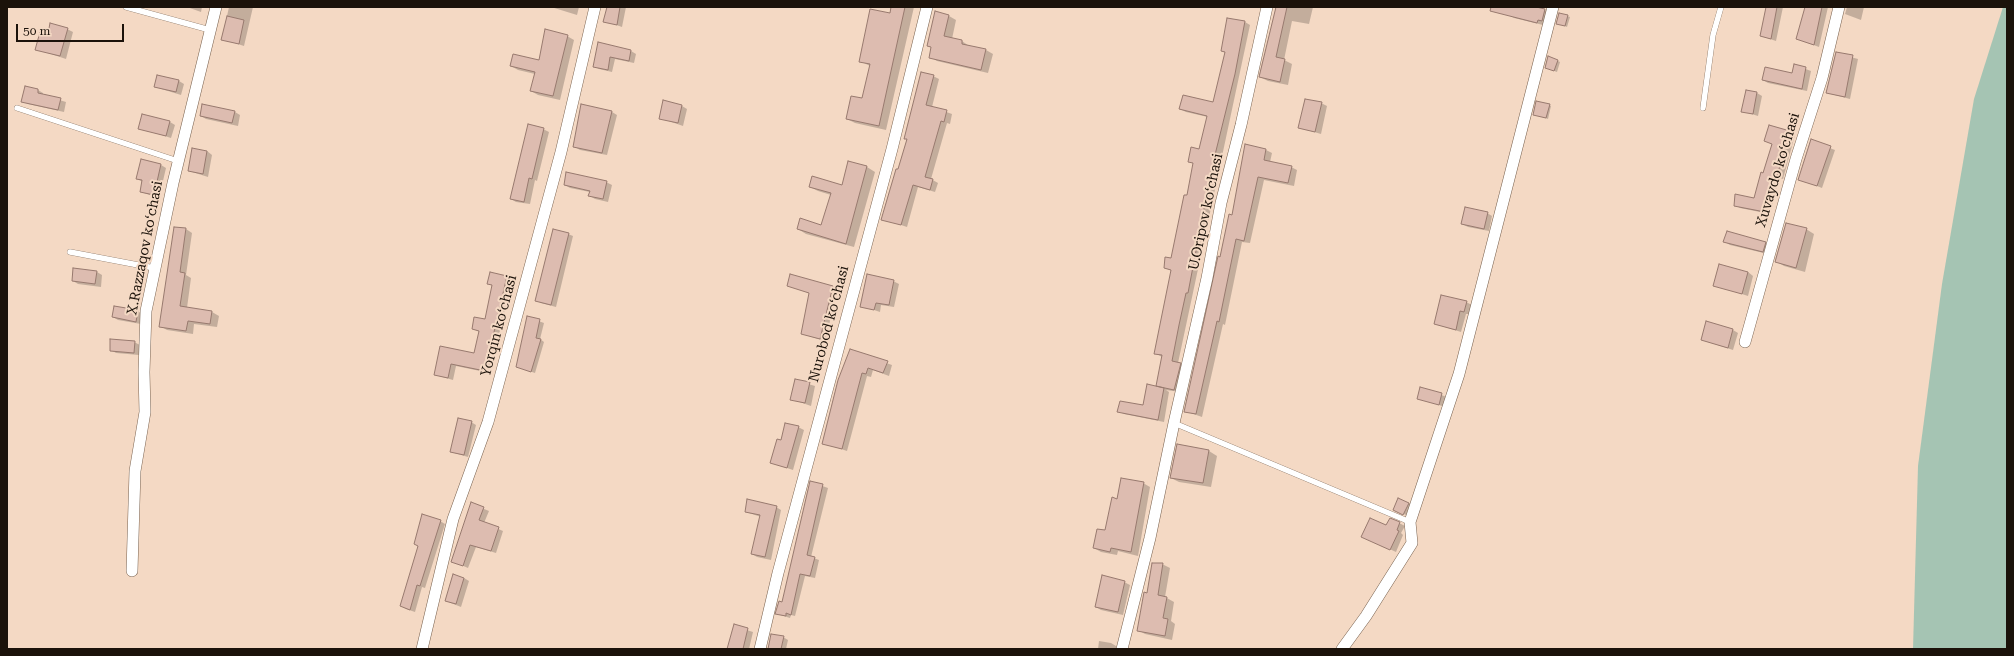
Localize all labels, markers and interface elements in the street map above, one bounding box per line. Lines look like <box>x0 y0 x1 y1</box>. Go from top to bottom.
scale bar <box>18 16 126 42</box>
text: 50 m <box>23 24 50 38</box>
street label: Xuvaydo koʻchasi <box>1753 111 1803 229</box>
street label: U.Oripov koʻchasi <box>1185 152 1227 272</box>
street label: X.Razzaqov koʻchasi <box>124 179 166 317</box>
street label: Nurobod koʻchasi <box>805 264 853 384</box>
street label: Yorqin koʻchasi <box>477 273 521 379</box>

